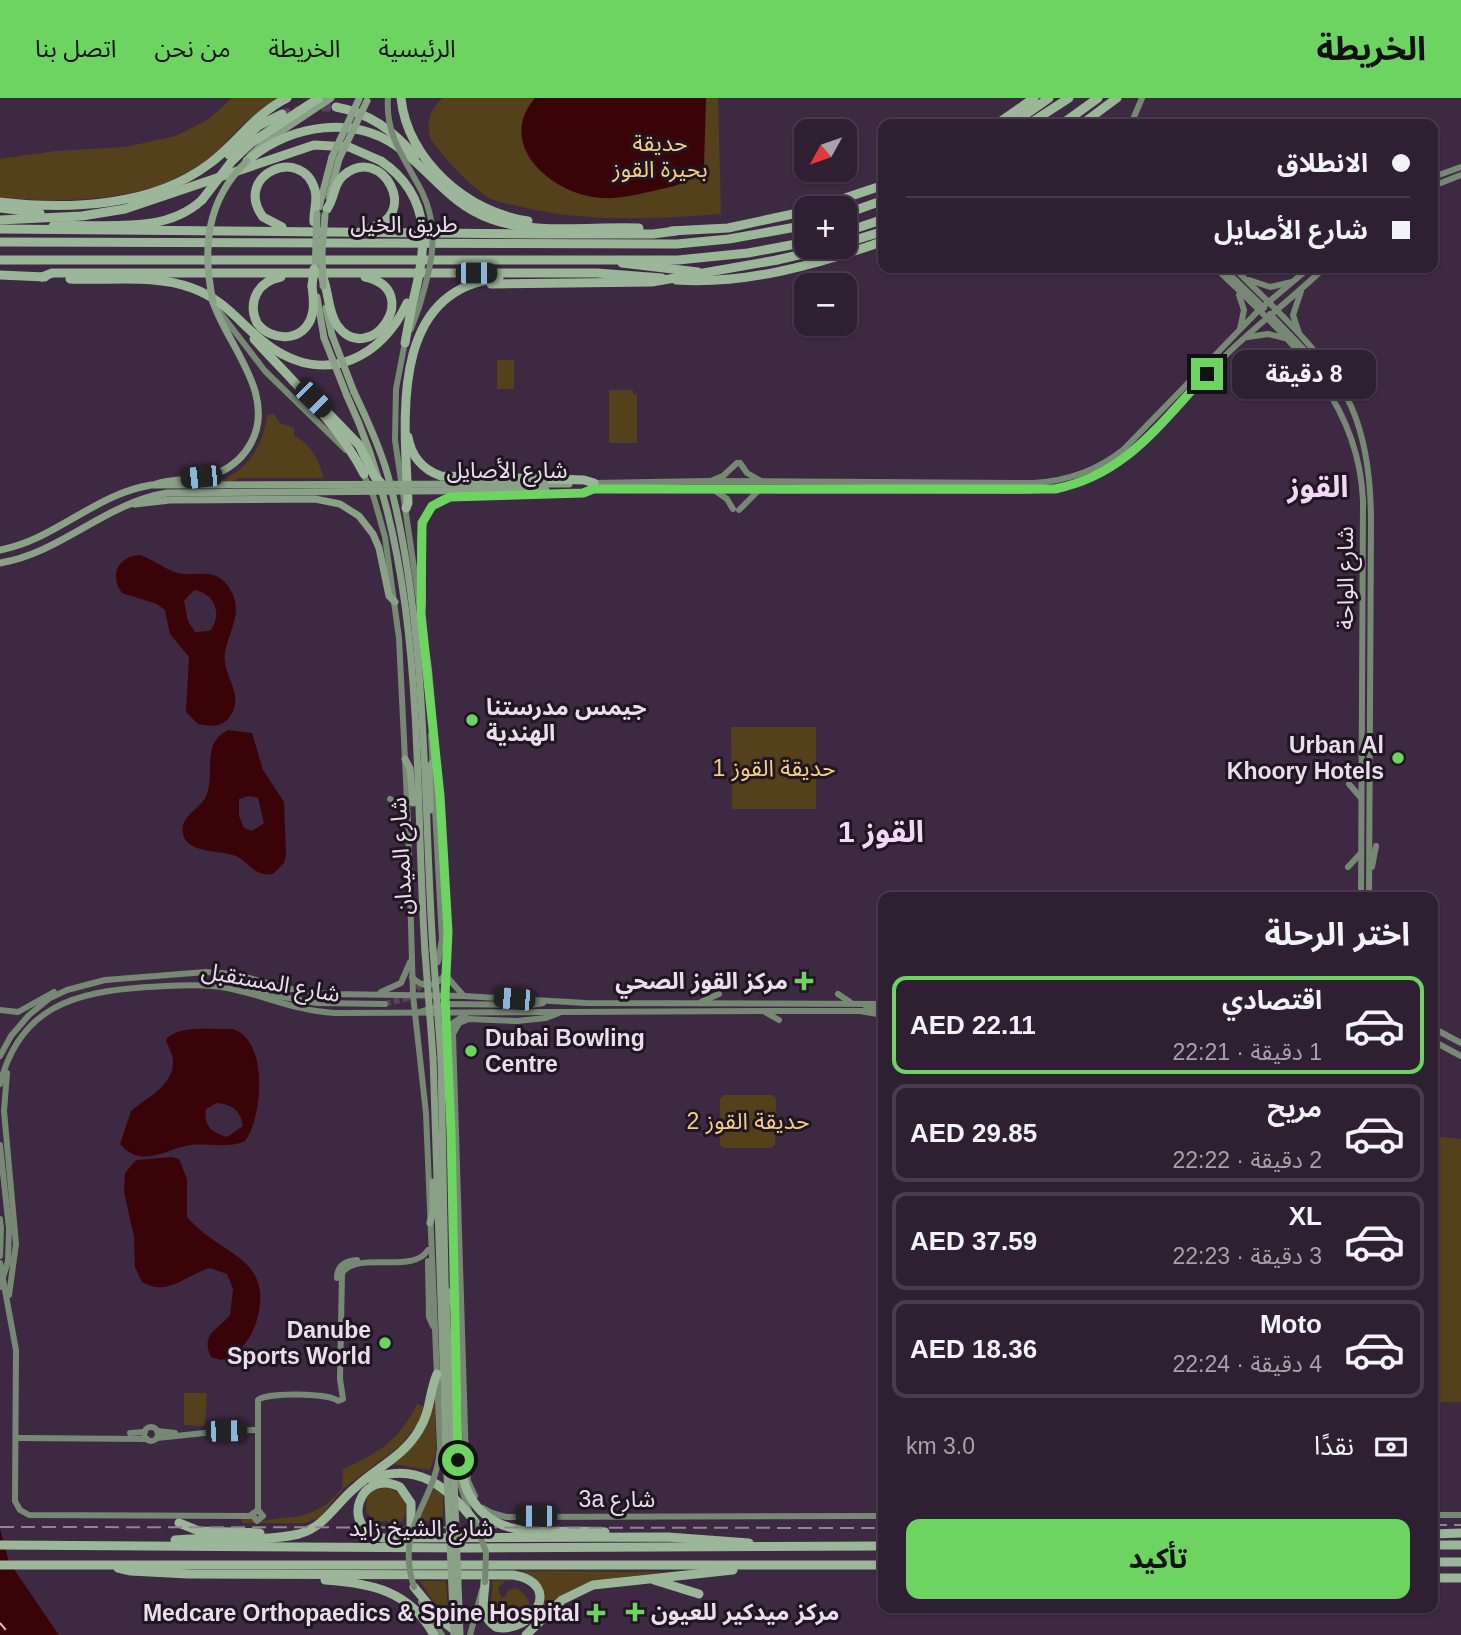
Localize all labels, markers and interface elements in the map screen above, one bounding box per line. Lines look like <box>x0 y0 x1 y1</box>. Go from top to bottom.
text: الخريطة <box>1316 30 1426 67</box>
text: اتصل بنا <box>35 35 117 62</box>
text: من نحن <box>155 35 231 62</box>
text: الخريطة <box>269 35 341 62</box>
text: الرئيسية <box>379 35 456 62</box>
north arrow <box>794 119 858 182</box>
map controls <box>794 119 857 336</box>
park label: حديقة بحيرة القوز <box>611 130 708 183</box>
text: الانطلاق <box>1277 148 1368 178</box>
button: + <box>794 196 857 259</box>
street label: طريق الخيل <box>350 211 458 238</box>
text: شارع الأصايل <box>1214 215 1368 245</box>
car <box>456 263 498 284</box>
button: − <box>794 273 857 336</box>
callout: 8 دقيقة <box>1232 350 1375 398</box>
route end <box>1191 358 1223 390</box>
text: 8 دقيقة <box>1265 361 1343 387</box>
car <box>291 377 336 421</box>
street label: شارع الأصايل <box>446 457 568 487</box>
car <box>180 464 223 490</box>
district label: القوز <box>1286 470 1348 504</box>
street label: شارع الواحة <box>1332 526 1362 630</box>
place label: جيمس مدرستنا الهندية <box>486 694 646 746</box>
marker: جيمس مدرستنا الهندية <box>464 712 480 728</box>
place label: Urban Al Khoory Hotels <box>1227 732 1384 784</box>
marker: Urban Al Khoory Hotels <box>1390 750 1406 766</box>
park label: حديقة القوز 1 <box>713 755 835 782</box>
street label: شارع الميدان <box>385 796 421 916</box>
district label: القوز 1 <box>838 815 924 849</box>
text: اختر الرحلة <box>1264 916 1410 952</box>
street label: شارع المستقبل <box>199 957 342 1011</box>
place label: مركز القوز الصحي <box>615 968 788 999</box>
marker: مركز القوز الصحي <box>794 971 814 991</box>
text: اقتصادي <box>1222 985 1322 1015</box>
car <box>493 987 536 1011</box>
icon: car <box>1343 994 1406 1057</box>
text: AED 22.11 <box>910 1010 1036 1040</box>
place label: Dubai Bowling Centre <box>485 1025 645 1077</box>
text: 1 دقيقة · 22:21 <box>1172 1039 1322 1065</box>
marker: Dubai Bowling Centre <box>463 1043 479 1059</box>
text: مريح <box>1267 1093 1322 1123</box>
icon: car <box>1343 1102 1406 1165</box>
park label: حديقة القوز 2 <box>687 1108 809 1135</box>
text: AED 29.85 <box>910 1118 1037 1148</box>
text: 2 دقيقة · 22:22 <box>1172 1147 1322 1173</box>
text: XL <box>1289 1201 1322 1231</box>
icon: car <box>1343 1210 1406 1273</box>
text: AED 37.59 <box>910 1226 1037 1256</box>
text: 3 دقيقة · 22:23 <box>1172 1243 1322 1269</box>
text: Moto <box>1260 1309 1322 1339</box>
place label: Danube Sports World <box>227 1317 371 1369</box>
icon: car <box>1343 1318 1406 1381</box>
text: AED 18.36 <box>910 1334 1037 1364</box>
marker: Danube Sports World <box>377 1335 393 1351</box>
text: 4 دقيقة · 22:24 <box>1172 1351 1322 1377</box>
car <box>205 1420 248 1442</box>
icon: cash <box>1372 1428 1410 1466</box>
text: نقدًا <box>1314 1431 1354 1461</box>
text: 3.0 km <box>906 1433 975 1459</box>
route start <box>442 1444 474 1476</box>
street label: 3a شارع <box>579 1486 655 1516</box>
car <box>516 1506 558 1527</box>
street label: شارع الشيخ زايد <box>349 1515 493 1545</box>
button: تأكيد <box>906 1519 1410 1599</box>
place label: مركز ميدكير للعيون <box>651 1599 839 1626</box>
place label: Medcare Orthopaedics & Spine Hospital <box>143 1600 580 1626</box>
marker: مركز ميدكير للعيون <box>625 1602 645 1622</box>
marker: Medcare Orthopaedics & Spine Hospital <box>586 1603 606 1623</box>

